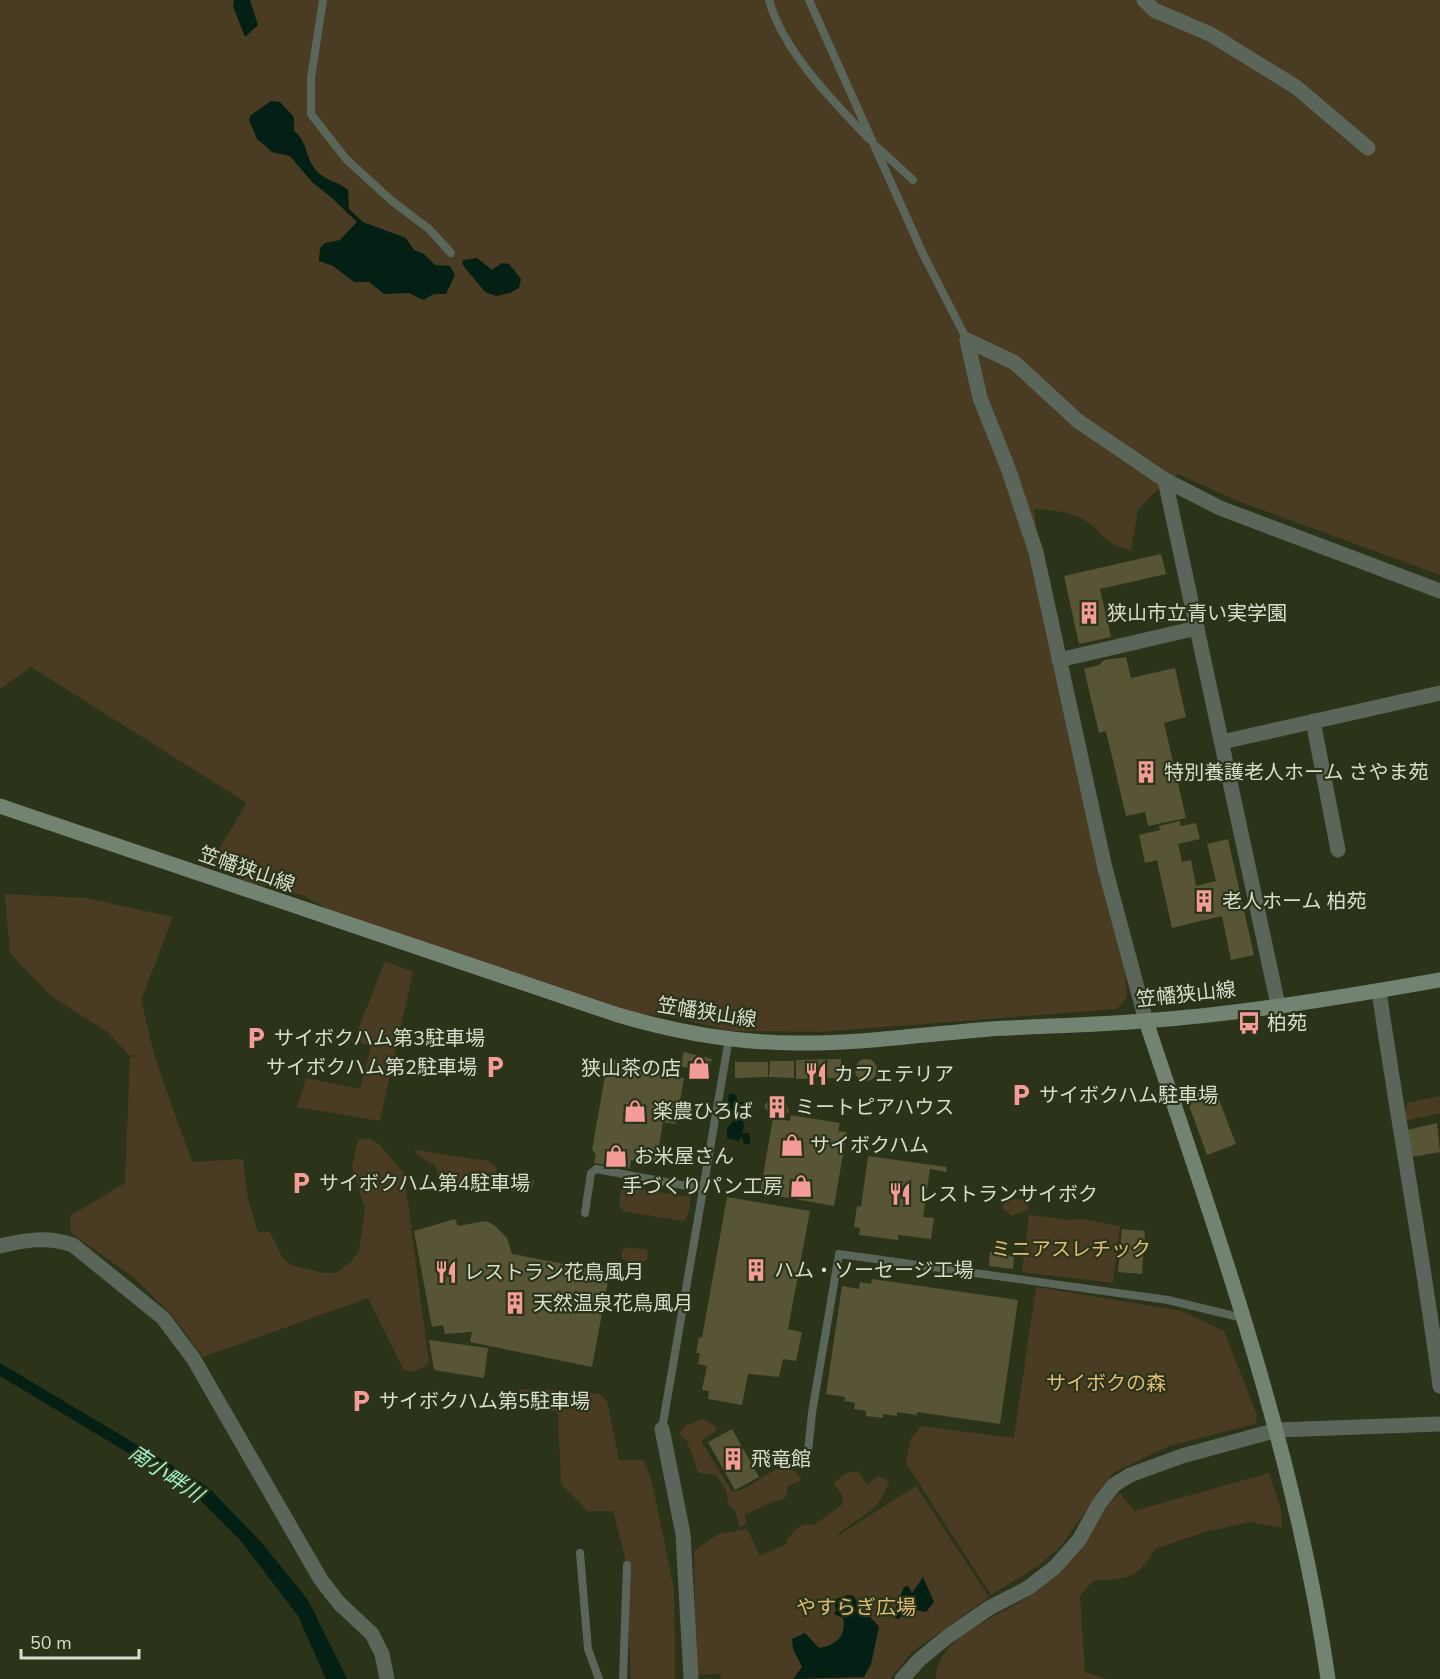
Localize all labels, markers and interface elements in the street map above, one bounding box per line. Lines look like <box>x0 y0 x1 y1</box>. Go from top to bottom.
building icon: 狭山市立青い実学園 <box>1076 600 1102 626</box>
place label: 狭山市立青い実学園 <box>1107 600 1287 627</box>
building icon: 特別養護老人ホーム さやま苑 <box>1133 759 1159 785</box>
place label: 特別養護老人ホーム さやま苑 <box>1164 759 1429 786</box>
street label: 笠幡狭山線 <box>195 840 299 899</box>
building icon: 老人ホーム 柏苑 <box>1191 888 1217 914</box>
place label: 老人ホーム 柏苑 <box>1222 888 1367 915</box>
street label: 笠幡狭山線 <box>1135 976 1237 1013</box>
street label: 笠幡狭山線 <box>655 991 758 1034</box>
bus stop icon: 柏苑 <box>1236 1010 1262 1036</box>
place label: 柏苑 <box>1267 1010 1307 1037</box>
parking icon: サイボクハム第3駐車場 <box>243 1025 269 1051</box>
place label: サイボクハム第3駐車場 <box>274 1025 485 1052</box>
place label: サイボクハム第2駐車場 <box>266 1054 477 1081</box>
parking icon: サイボクハム第2駐車場 <box>482 1054 508 1080</box>
place label: 狭山茶の店 <box>581 1055 681 1082</box>
shop icon: 狭山茶の店 <box>686 1055 712 1081</box>
restaurant icon: カフェテリア <box>803 1061 829 1087</box>
place label: カフェテリア <box>834 1061 954 1088</box>
parking icon: サイボクハム駐車場 <box>1008 1082 1034 1108</box>
place label: サイボクハム駐車場 <box>1039 1082 1218 1109</box>
building icon: ミートピアハウス <box>764 1094 790 1120</box>
place label: ミートピアハウス <box>795 1094 954 1121</box>
shop icon: 楽農ひろば <box>622 1098 648 1124</box>
place label: 楽農ひろば <box>653 1098 753 1125</box>
shop icon: サイボクハム <box>779 1132 805 1158</box>
place label: サイボクハム <box>810 1132 929 1159</box>
shop icon: お米屋さん <box>603 1143 629 1169</box>
place label: お米屋さん <box>634 1143 734 1170</box>
parking icon: サイボクハム第4駐車場 <box>288 1170 314 1196</box>
place label: サイボクハム第4駐車場 <box>319 1170 530 1197</box>
place label: 手づくりパン工房 <box>622 1173 783 1200</box>
shop icon: 手づくりパン工房 <box>788 1173 814 1199</box>
restaurant icon: レストランサイボク <box>887 1181 913 1207</box>
place label: レストランサイボク <box>918 1181 1098 1208</box>
park label: ミニアスレチック <box>991 1236 1151 1263</box>
building icon: ハム・ソーセージ工場 <box>743 1257 769 1283</box>
place label: ハム・ソーセージ工場 <box>774 1257 974 1284</box>
restaurant icon: レストラン花鳥風月 <box>433 1259 459 1285</box>
place label: レストラン花鳥風月 <box>464 1259 644 1286</box>
building icon: 天然温泉花鳥風月 <box>502 1290 528 1316</box>
place label: 天然温泉花鳥風月 <box>533 1290 693 1317</box>
park label: サイボクの森 <box>1046 1370 1166 1397</box>
parking icon: サイボクハム第5駐車場 <box>348 1388 374 1414</box>
place label: サイボクハム第5駐車場 <box>379 1388 590 1415</box>
water label: 南小畔川 <box>123 1439 210 1510</box>
building icon: 飛竜館 <box>720 1446 746 1472</box>
place label: 飛竜館 <box>751 1446 811 1473</box>
park label: やすらぎ広場 <box>796 1594 916 1621</box>
scale bar <box>21 1622 140 1660</box>
text: 50 m <box>30 1631 72 1655</box>

